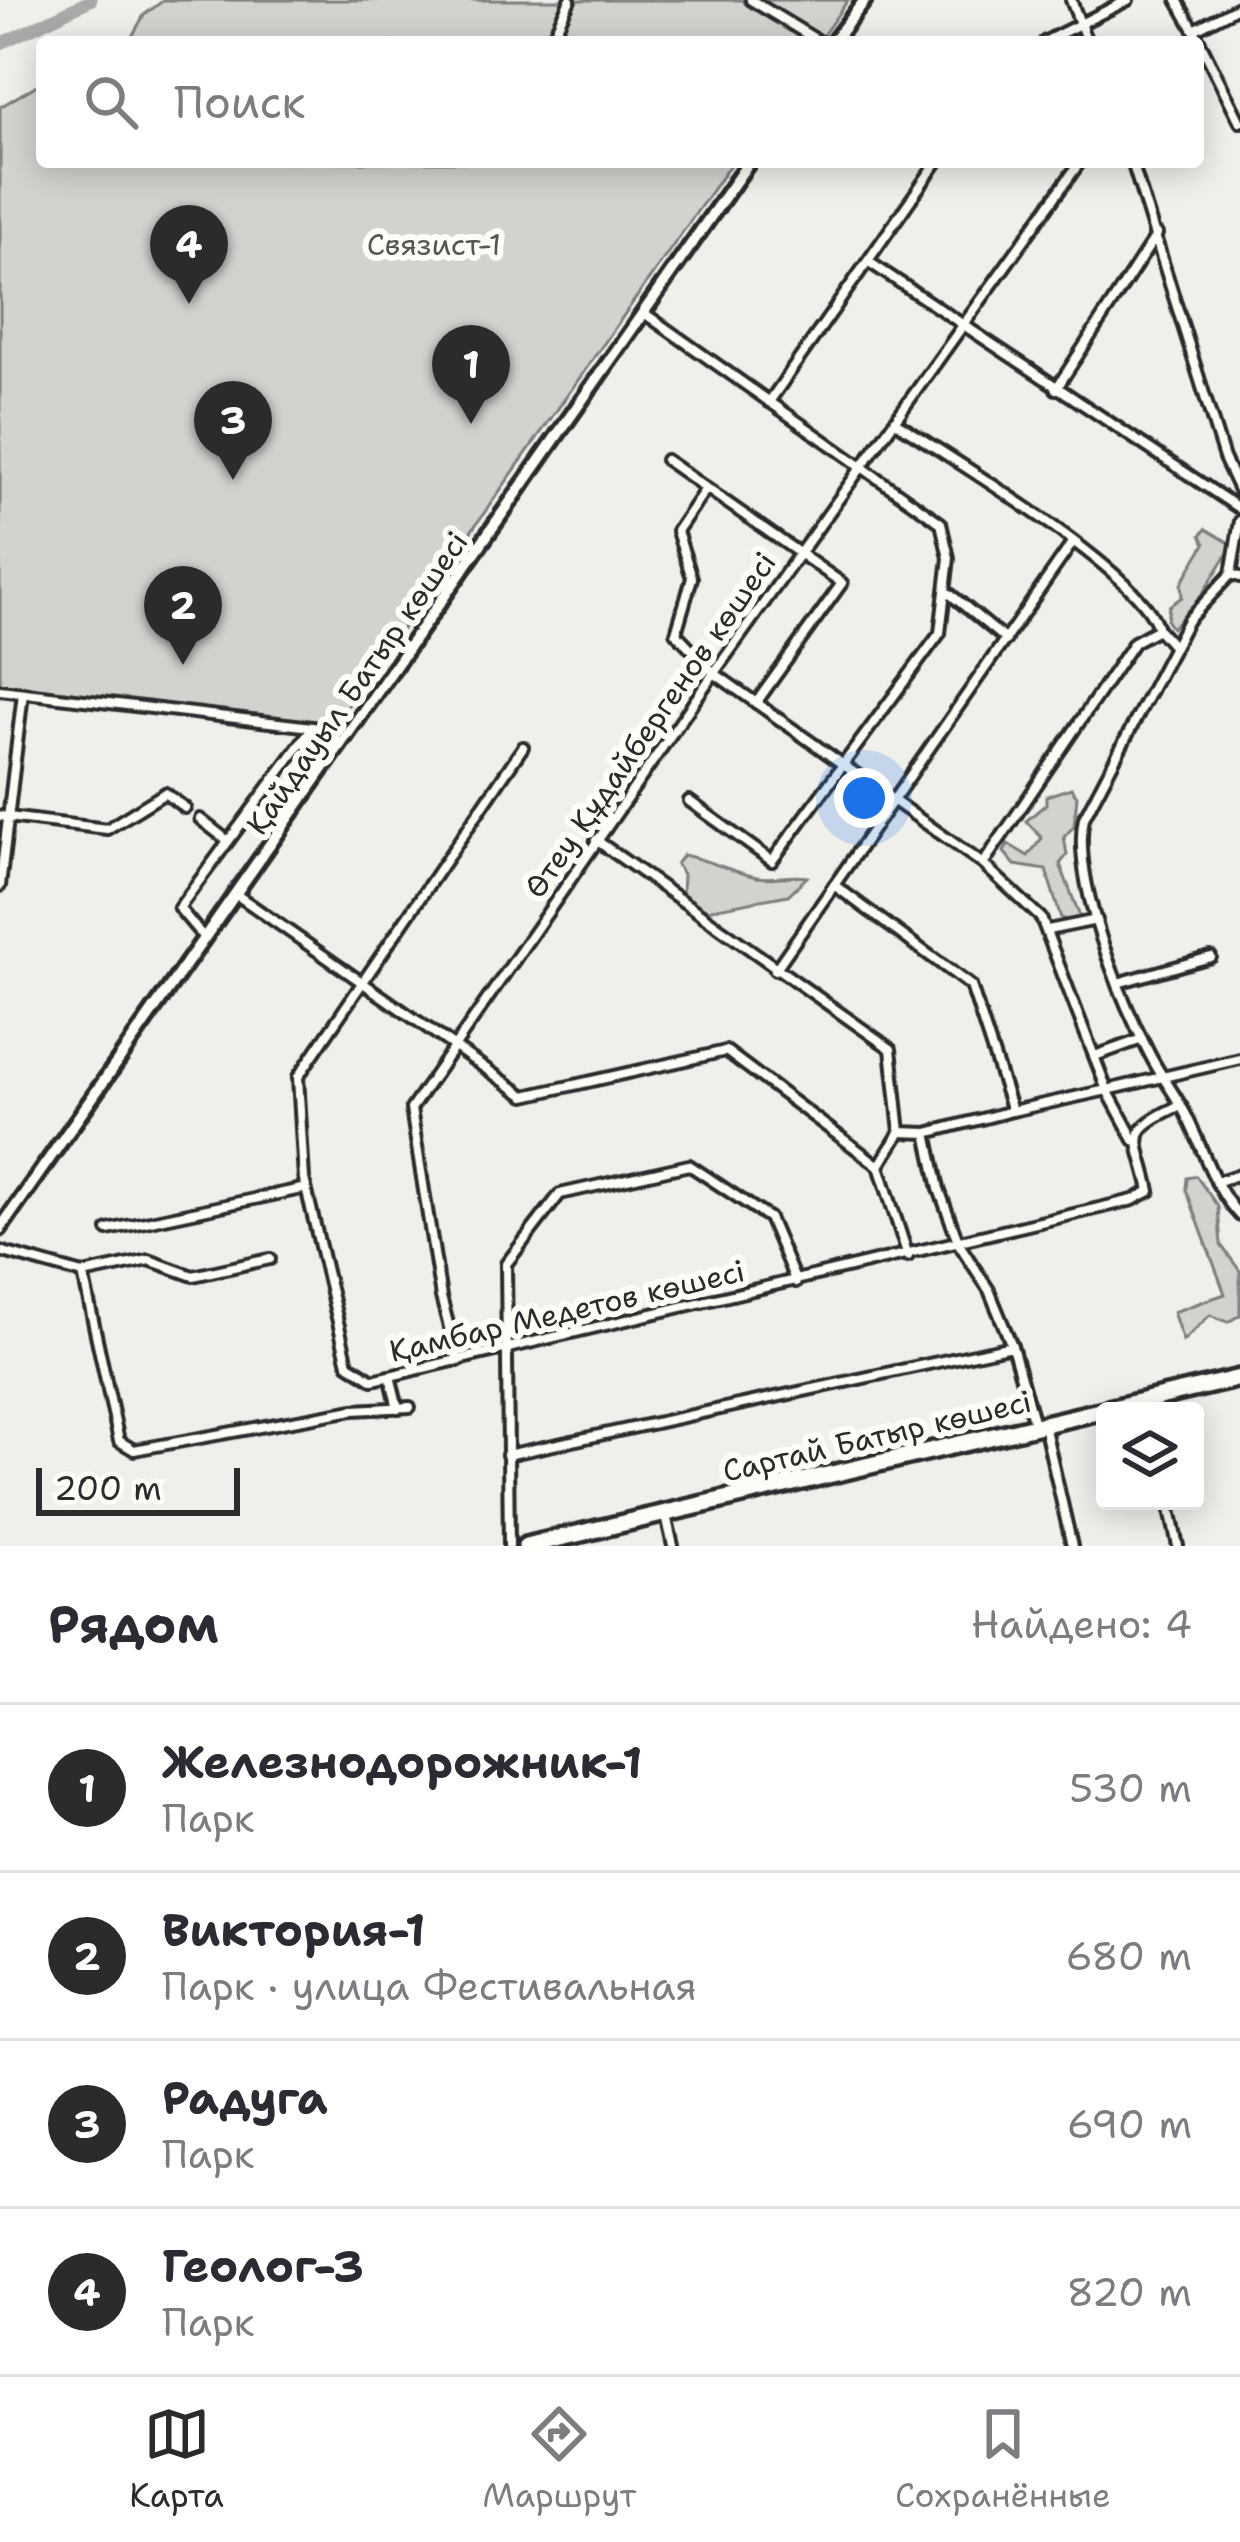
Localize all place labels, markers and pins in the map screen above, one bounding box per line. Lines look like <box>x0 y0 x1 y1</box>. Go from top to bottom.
pin: 4 <box>150 205 228 304</box>
pin: 1 <box>432 325 510 424</box>
pin: 3 <box>194 381 272 480</box>
pin: 2 <box>144 566 222 665</box>

